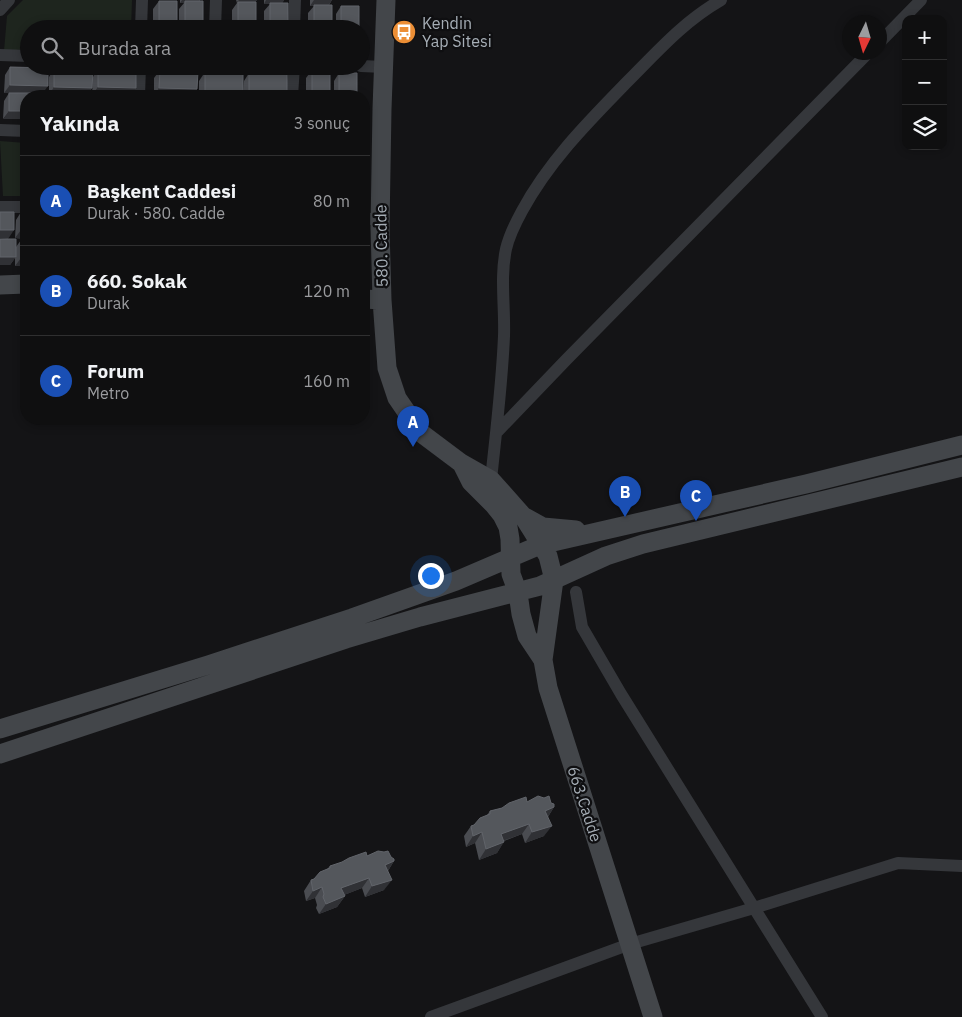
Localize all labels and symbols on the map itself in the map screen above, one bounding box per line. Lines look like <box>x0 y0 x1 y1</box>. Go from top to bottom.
place label: Kendin Yap Sitesi <box>422 13 492 51</box>
north arrow <box>842 15 887 60</box>
bus stop icon: Kendin Yap Sitesi <box>391 19 417 45</box>
street label: 580. Cadde <box>370 204 392 288</box>
pin: A <box>397 406 429 447</box>
pin: B <box>609 476 641 517</box>
pin: C <box>680 480 712 521</box>
your location <box>418 563 444 589</box>
street label: 663.Cadde <box>563 764 607 845</box>

